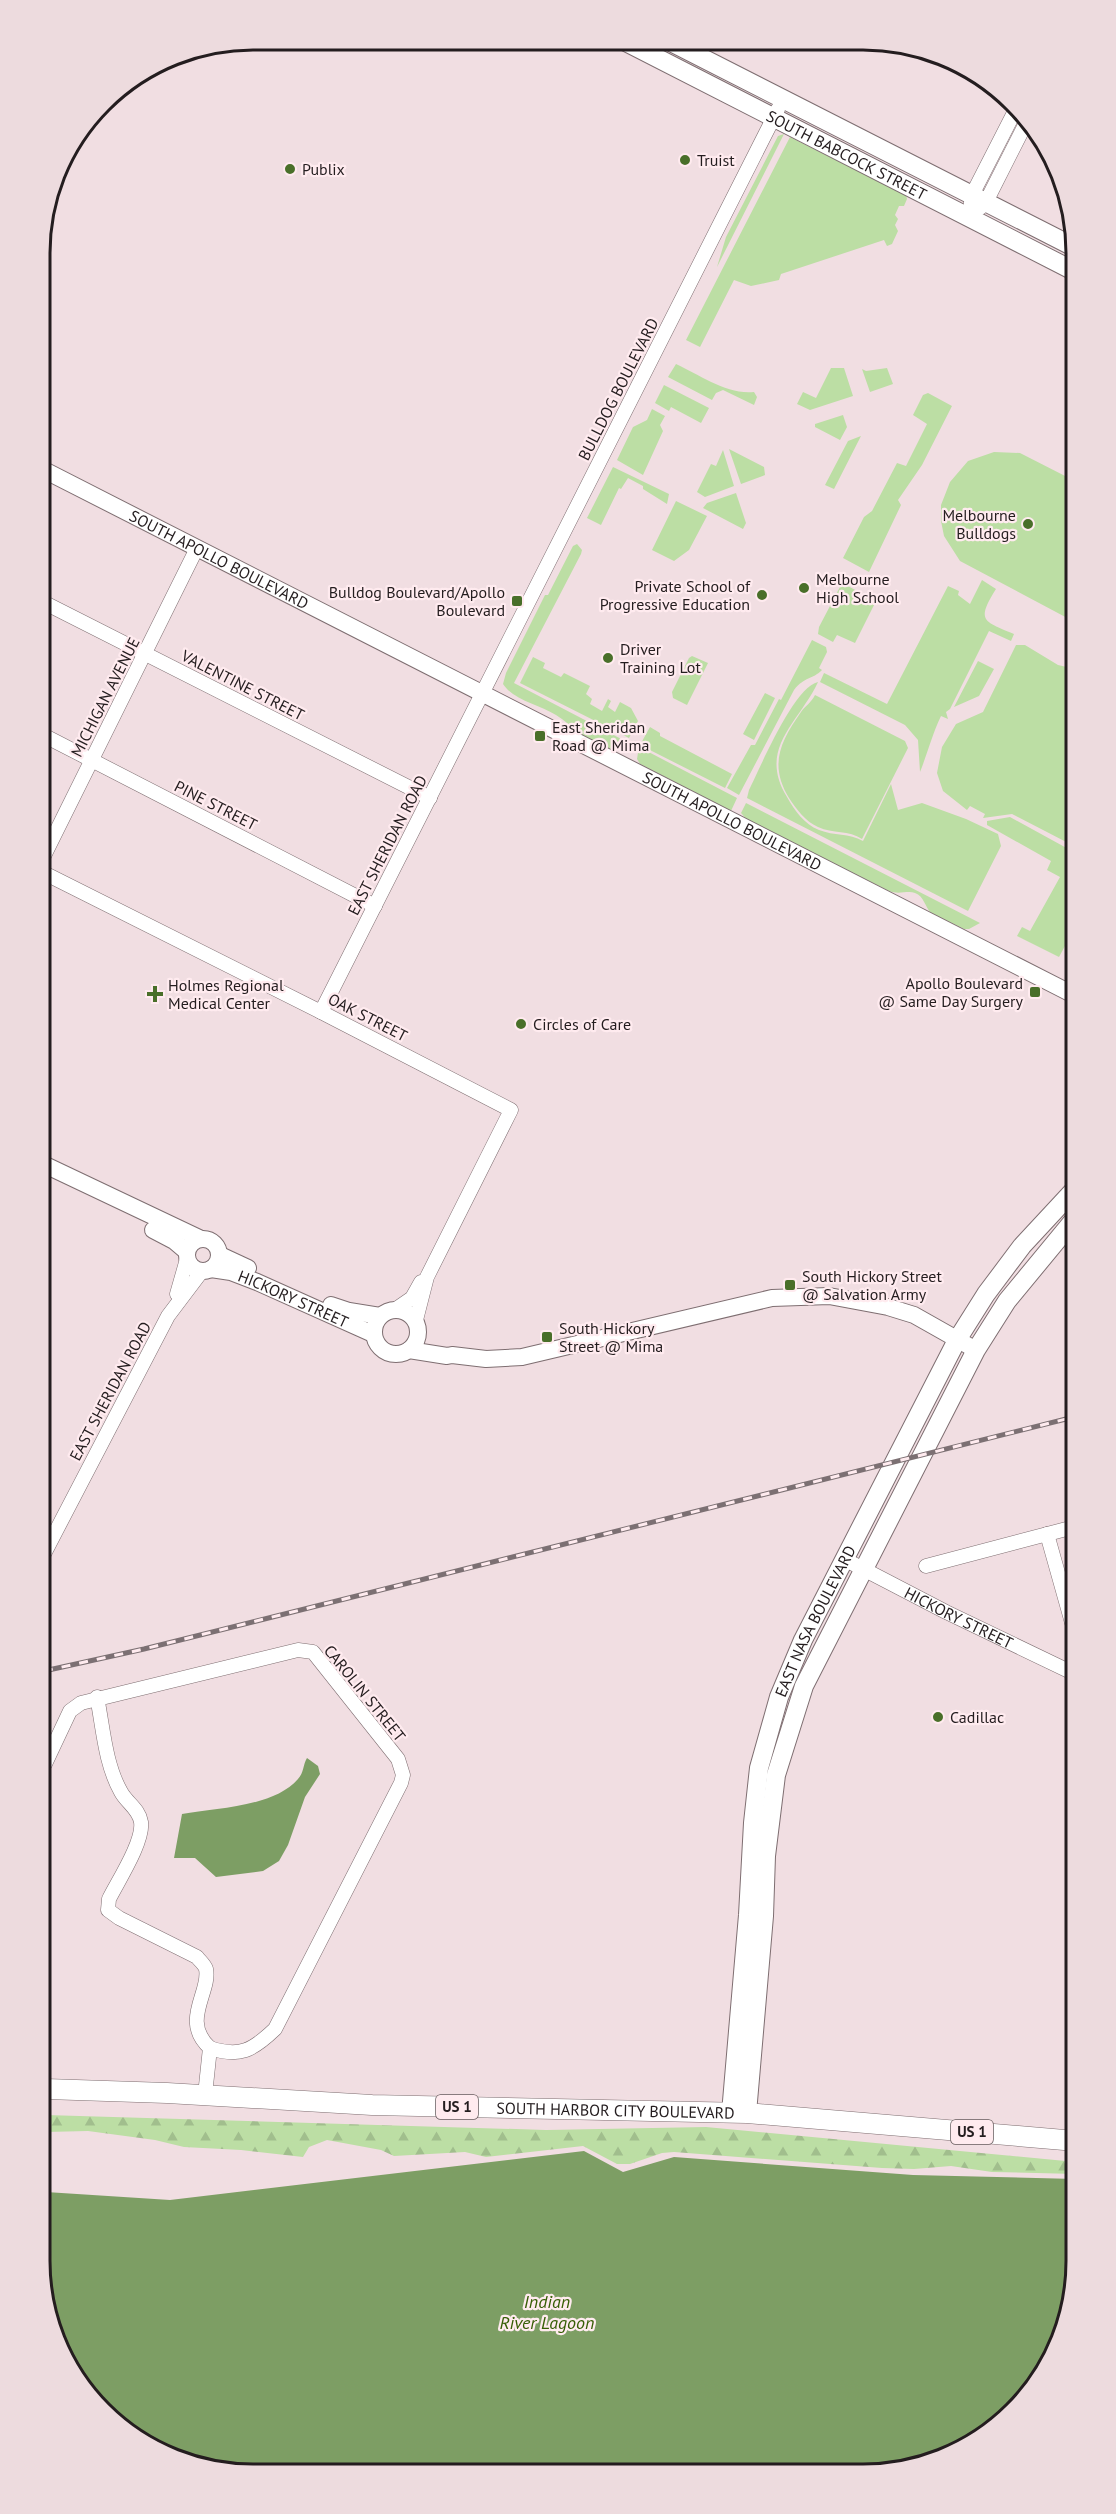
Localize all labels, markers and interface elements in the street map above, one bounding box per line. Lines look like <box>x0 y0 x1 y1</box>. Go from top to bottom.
street label: SOUTH BABCOCK STREET <box>763 106 930 204</box>
place label: Truist <box>697 150 735 170</box>
marker: Truist <box>678 153 692 167</box>
place label: Publix <box>302 159 345 179</box>
marker: Publix <box>283 162 297 176</box>
street label: BULLDOG BOULEVARD <box>573 314 663 464</box>
street label: SOUTH APOLLO BOULEVARD <box>126 505 312 613</box>
place label: Melbourne Bulldogs <box>942 505 1016 543</box>
marker: Melbourne Bulldogs <box>1021 517 1035 531</box>
place label: Melbourne High School <box>816 569 899 607</box>
place label: Private School of Progressive Education <box>600 576 751 614</box>
marker: Melbourne High School <box>797 581 811 595</box>
place label: Bulldog Boulevard/Apollo Boulevard <box>329 582 505 620</box>
marker: Private School of Progressive Education <box>755 588 769 602</box>
marker: Bulldog Boulevard/Apollo Boulevard <box>510 594 524 608</box>
street label: MICHIGAN AVENUE <box>66 634 144 760</box>
place label: Driver Training Lot <box>620 639 701 677</box>
street label: VALENTINE STREET <box>177 645 308 725</box>
marker: Driver Training Lot <box>601 651 615 665</box>
place label: East Sheridan Road @ Mima <box>552 717 649 755</box>
marker: East Sheridan Road @ Mima <box>533 729 547 743</box>
street label: SOUTH APOLLO BOULEVARD <box>639 767 825 875</box>
street label: EAST SHERIDAN ROAD <box>343 772 431 918</box>
street label: PINE STREET <box>171 776 261 834</box>
place label: Apollo Boulevard @ Same Day Surgery <box>878 973 1024 1011</box>
place label: Holmes Regional Medical Center <box>168 975 284 1013</box>
marker: Holmes Regional Medical Center <box>146 985 164 1003</box>
marker: Apollo Boulevard @ Same Day Surgery <box>1028 985 1042 999</box>
street label: OAK STREET <box>325 988 411 1046</box>
place label: Circles of Care <box>533 1014 631 1034</box>
marker: Circles of Care <box>514 1017 528 1031</box>
street label: HICKORY STREET <box>235 1266 352 1332</box>
place label: South Hickory Street @ Salvation Army <box>802 1266 942 1304</box>
marker: South Hickory Street @ Salvation Army <box>783 1278 797 1292</box>
street label: EAST SHERIDAN ROAD <box>65 1318 155 1464</box>
place label: South Hickory Street @ Mima <box>559 1318 663 1356</box>
marker: South Hickory Street @ Mima <box>540 1330 554 1344</box>
street label: EAST NASA BOULEVARD <box>770 1542 860 1700</box>
street label: HICKORY STREET <box>901 1582 1017 1653</box>
street label: CAROLIN STREET <box>320 1641 410 1746</box>
place label: Cadillac <box>950 1707 1004 1727</box>
marker: Cadillac <box>931 1710 945 1724</box>
road number: US 1 <box>436 2095 478 2119</box>
street label: SOUTH HARBOR CITY BOULEVARD <box>496 2098 735 2123</box>
road number: US 1 <box>951 2120 993 2144</box>
water label: Indian River Lagoon <box>500 2290 594 2334</box>

